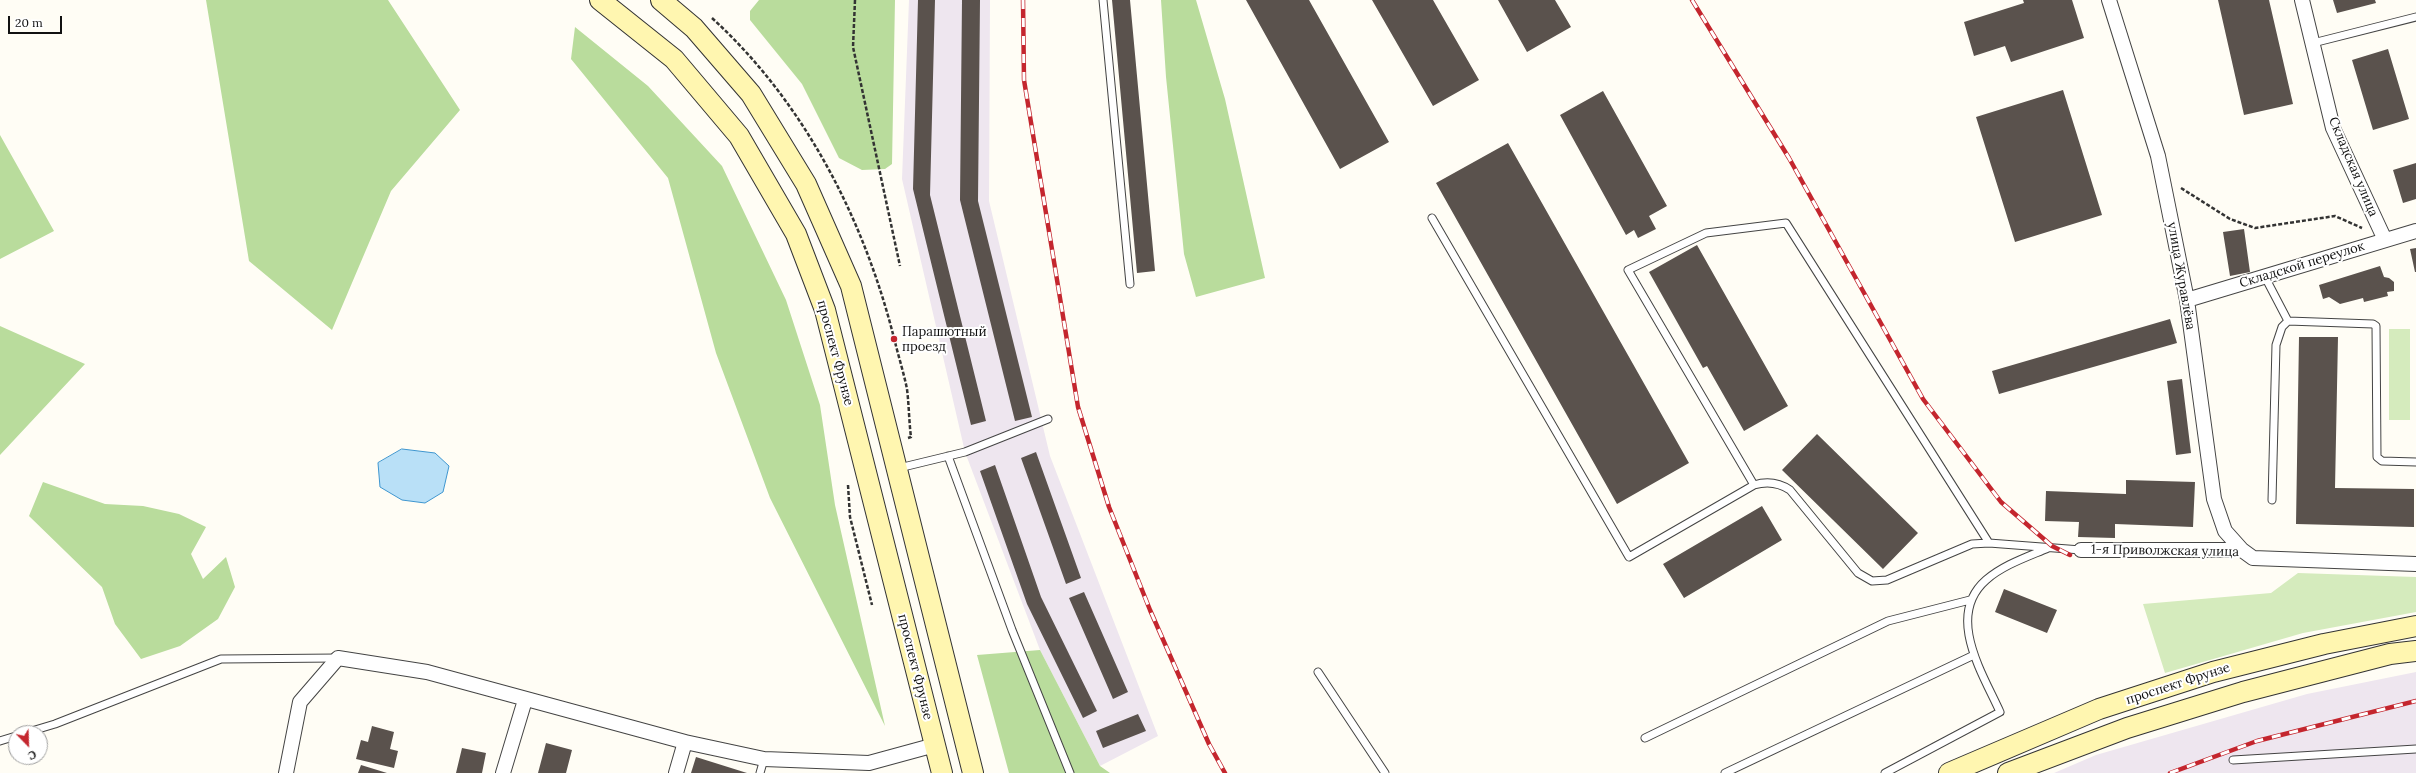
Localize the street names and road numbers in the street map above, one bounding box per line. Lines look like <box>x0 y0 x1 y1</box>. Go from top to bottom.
street label: Складская улица <box>2325 115 2381 219</box>
street label: улица Журавлёва <box>2164 221 2198 331</box>
street label: Складской переулок <box>2238 239 2366 291</box>
street label: проспект Фрунзе <box>813 299 857 407</box>
street label: 1-я Приволжская улица <box>2091 542 2239 560</box>
street label: проспект Фрунзе <box>894 613 936 721</box>
street label: проспект Фрунзе <box>2124 660 2232 708</box>

